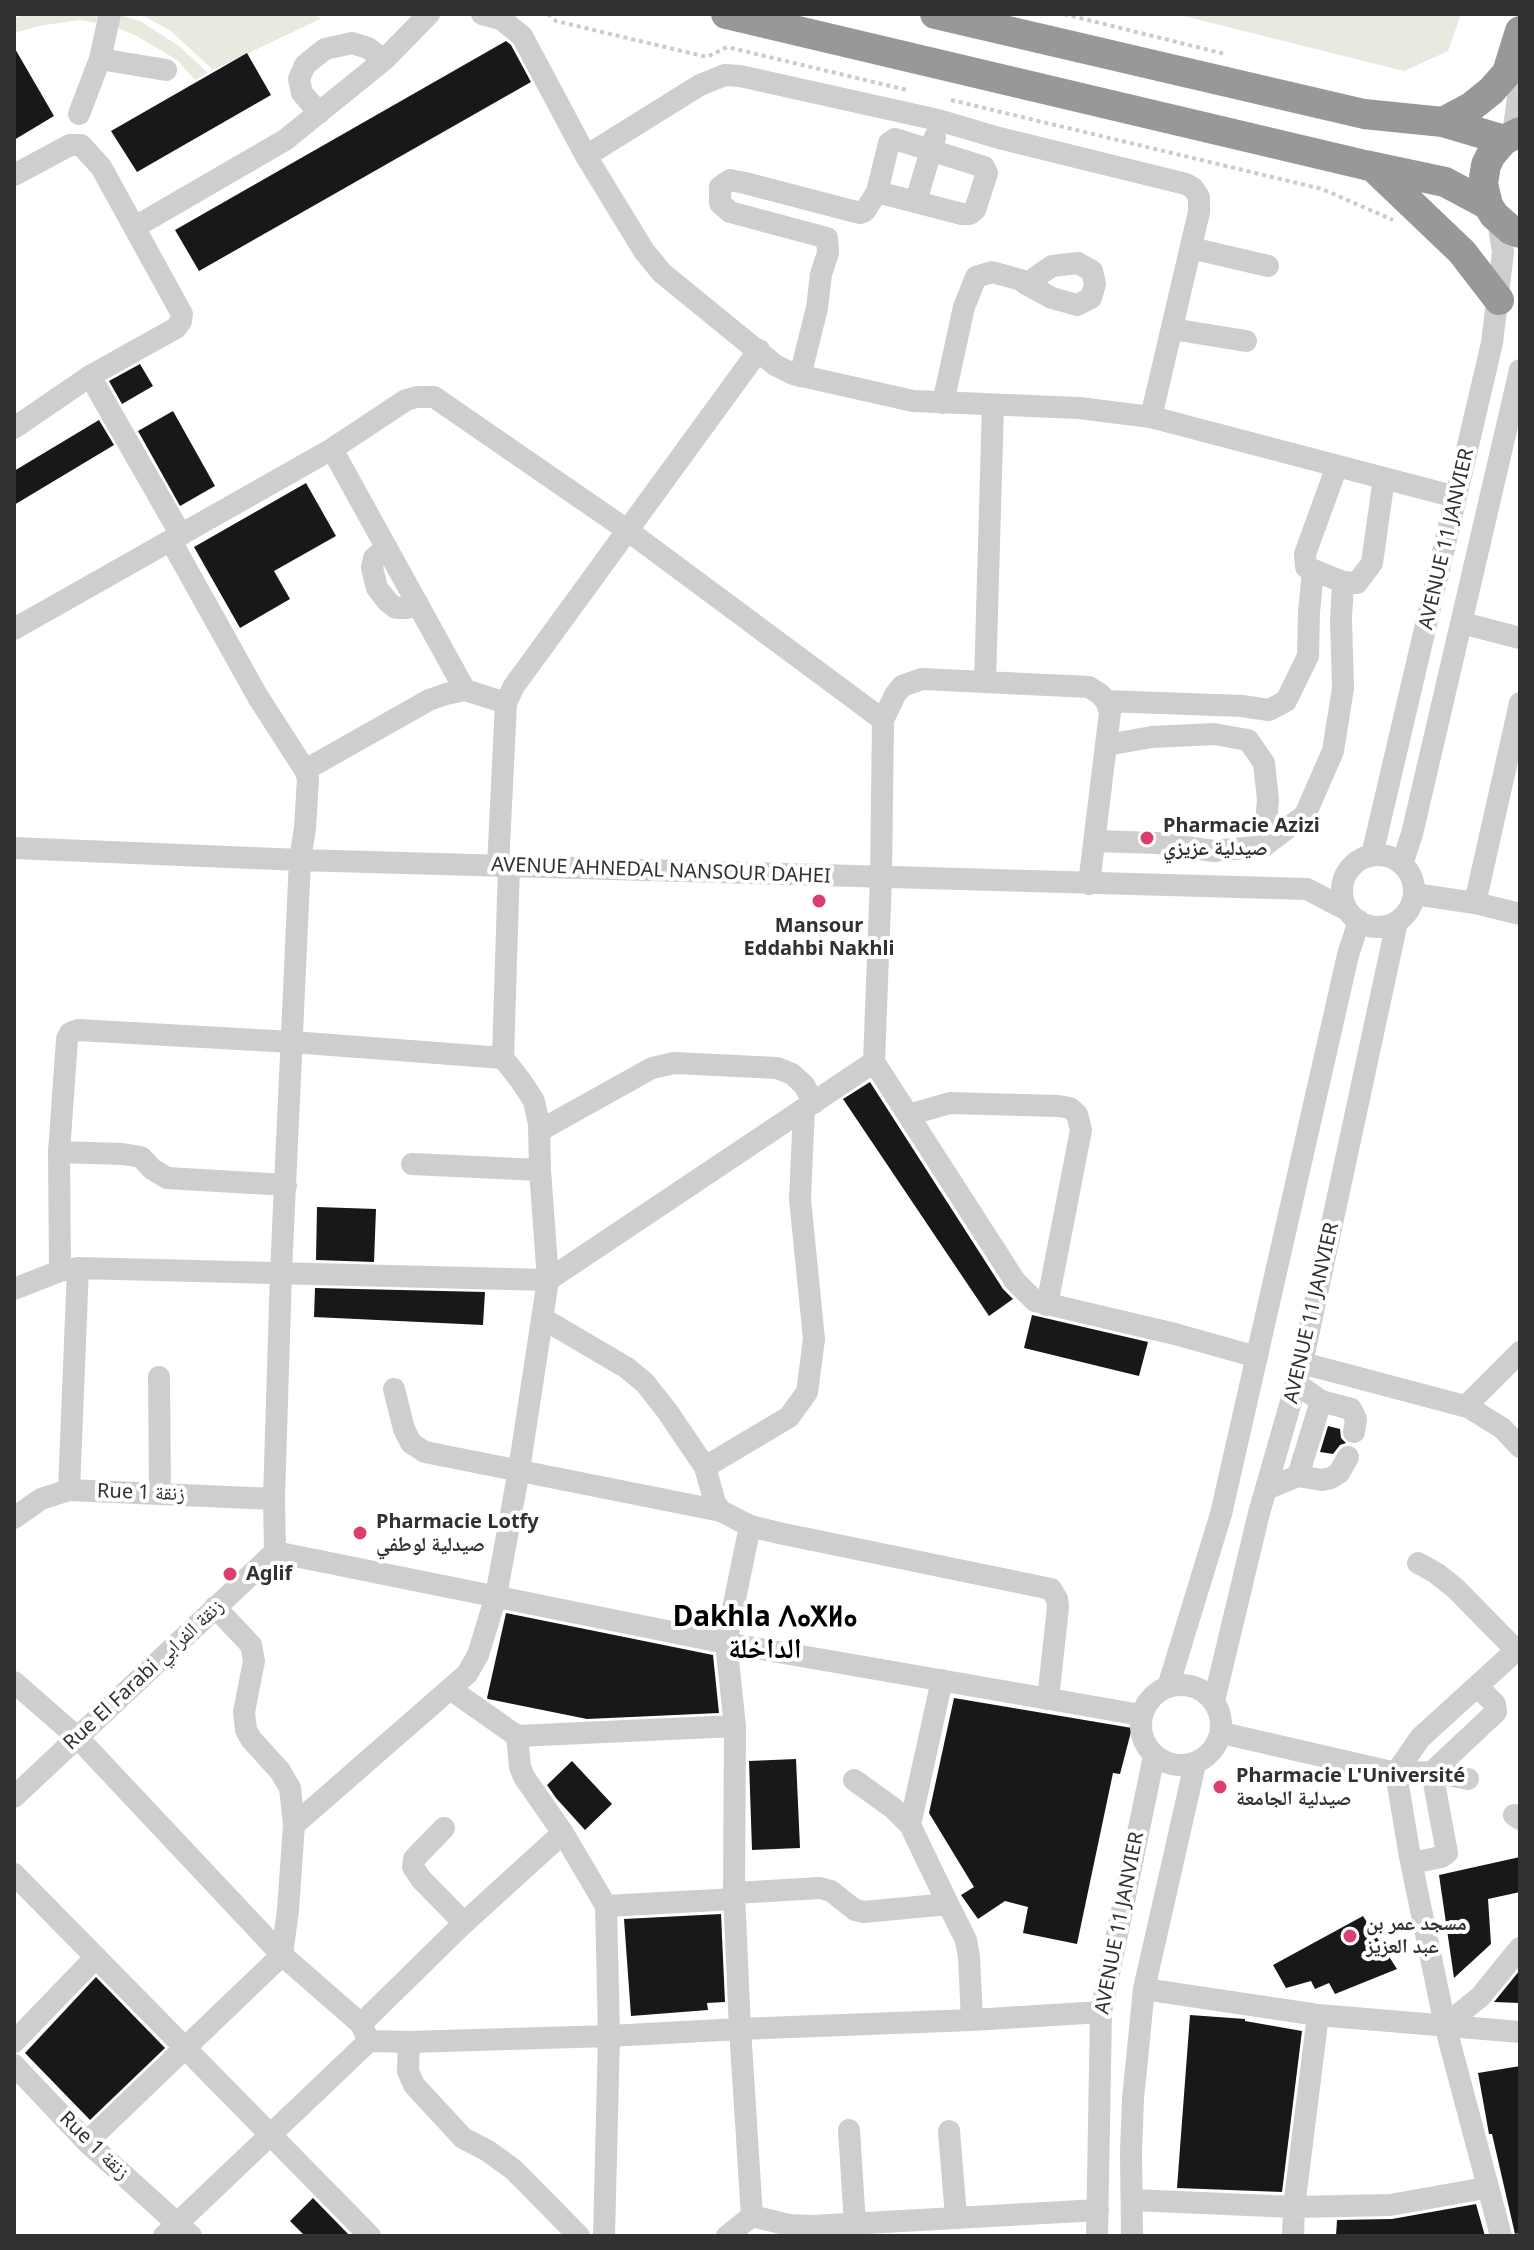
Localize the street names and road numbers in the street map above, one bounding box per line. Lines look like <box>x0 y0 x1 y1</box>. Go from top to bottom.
street label: AVENUE 11 JANVIER <box>1414 446 1480 632</box>
street label: AVENUE AHNEDAL NANSOUR DAHEI <box>491 853 831 889</box>
street label: AVENUE 11 JANVIER <box>1279 1220 1345 1406</box>
street label: Rue 1 زنقة <box>97 1479 185 1507</box>
street label: Rue El Farabi زنقة الفرابي <box>59 1595 229 1755</box>
street label: AVENUE 11 JANVIER <box>1091 1830 1149 2016</box>
street label: Rue 1 زنقة <box>54 2107 134 2185</box>

